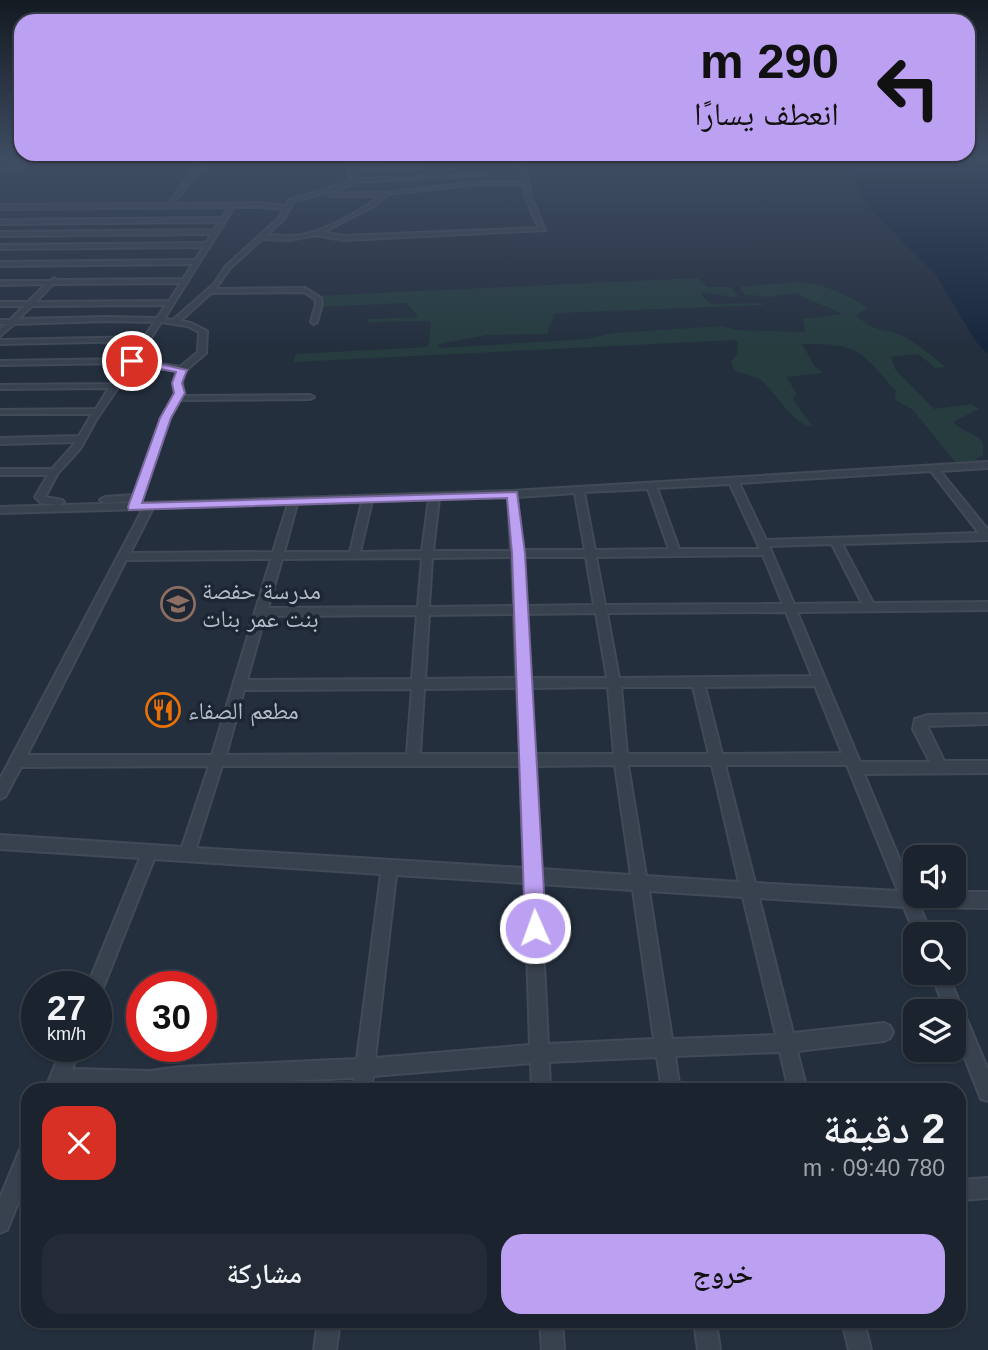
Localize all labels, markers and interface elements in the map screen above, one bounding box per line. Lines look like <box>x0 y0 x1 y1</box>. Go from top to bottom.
text: 290 m <box>700 34 839 88</box>
icon: left <box>863 42 954 133</box>
text: انعطف يسارًا <box>694 96 839 132</box>
pin <box>102 331 162 391</box>
icon: arrive <box>113 342 151 380</box>
place label: مدرسة حفصة بنت عمر بنات <box>202 577 321 632</box>
school or university icon: مدرسة حفصة بنت عمر بنات <box>159 585 197 623</box>
restaurant icon: مطعم الصفاء <box>144 691 182 729</box>
place label: مطعم الصفاء <box>188 697 299 727</box>
map controls <box>903 845 966 1062</box>
button: sound <box>903 845 966 908</box>
position arrow <box>498 891 572 965</box>
button: search <box>903 922 966 985</box>
speed limit sign: 30 <box>126 971 217 1062</box>
text: 27 <box>47 988 86 1027</box>
button: layers <box>903 999 966 1062</box>
text: km/h <box>47 1024 86 1044</box>
text: 2 دقيقة <box>823 1105 945 1152</box>
button: close <box>42 1106 116 1180</box>
text: 780 m · 09:40 <box>803 1155 945 1181</box>
button: مشاركة <box>42 1234 487 1314</box>
button: خروج <box>501 1234 945 1314</box>

